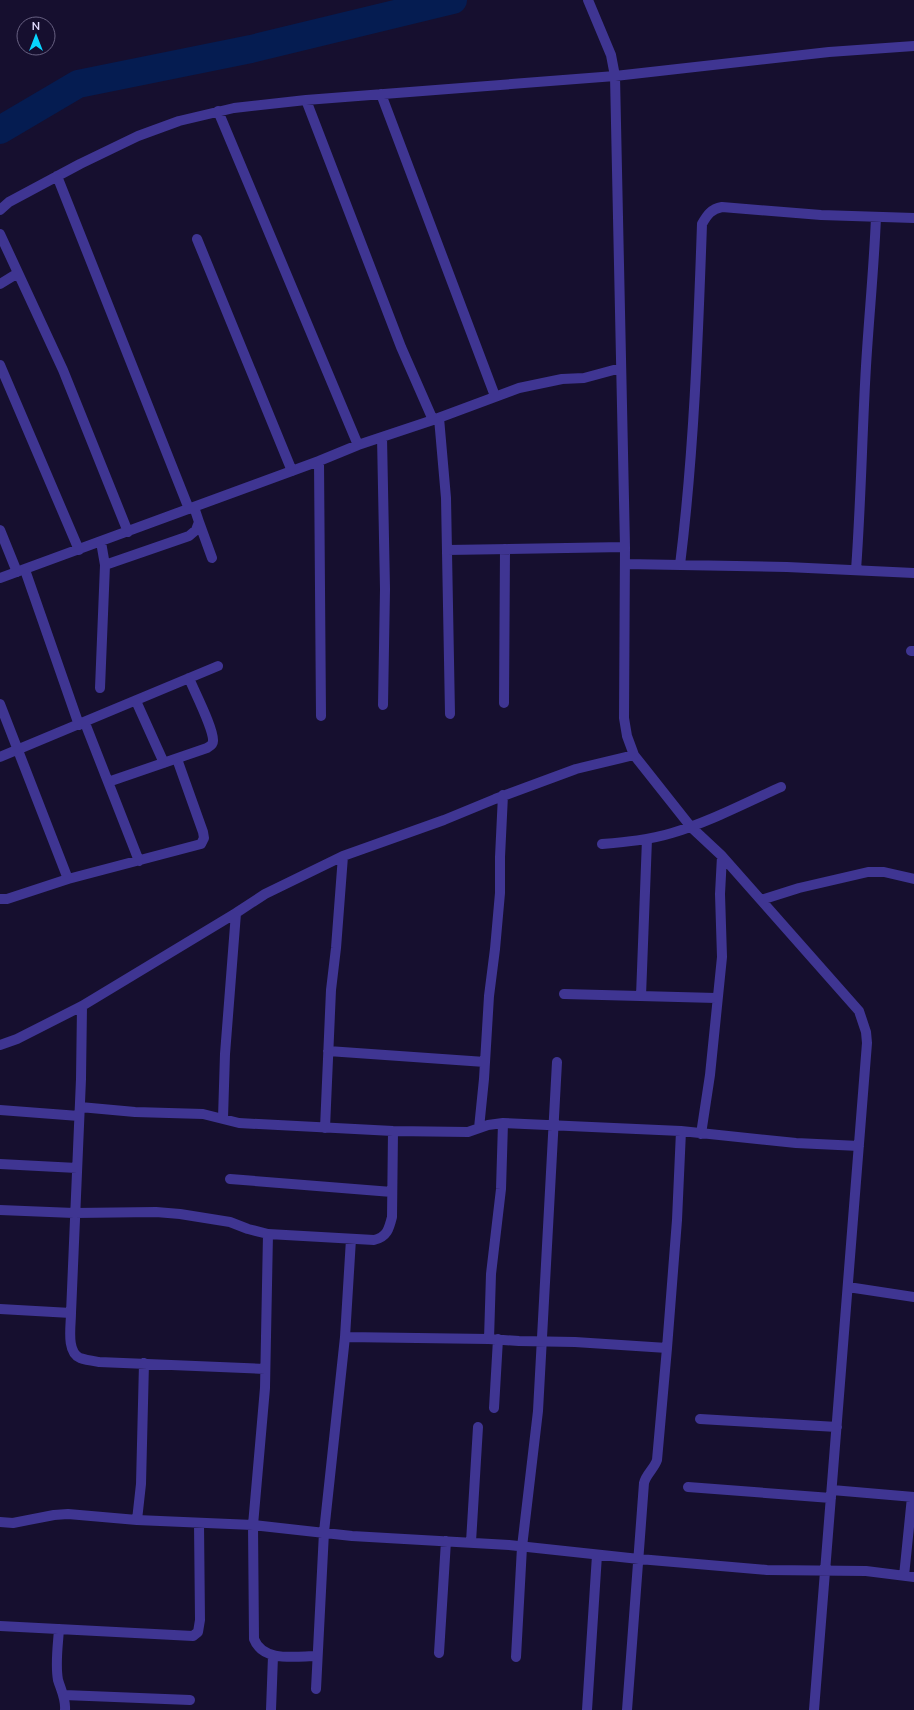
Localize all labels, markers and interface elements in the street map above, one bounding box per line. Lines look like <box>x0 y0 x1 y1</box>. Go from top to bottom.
north arrow <box>16 16 56 56</box>
text: N <box>32 19 40 33</box>

